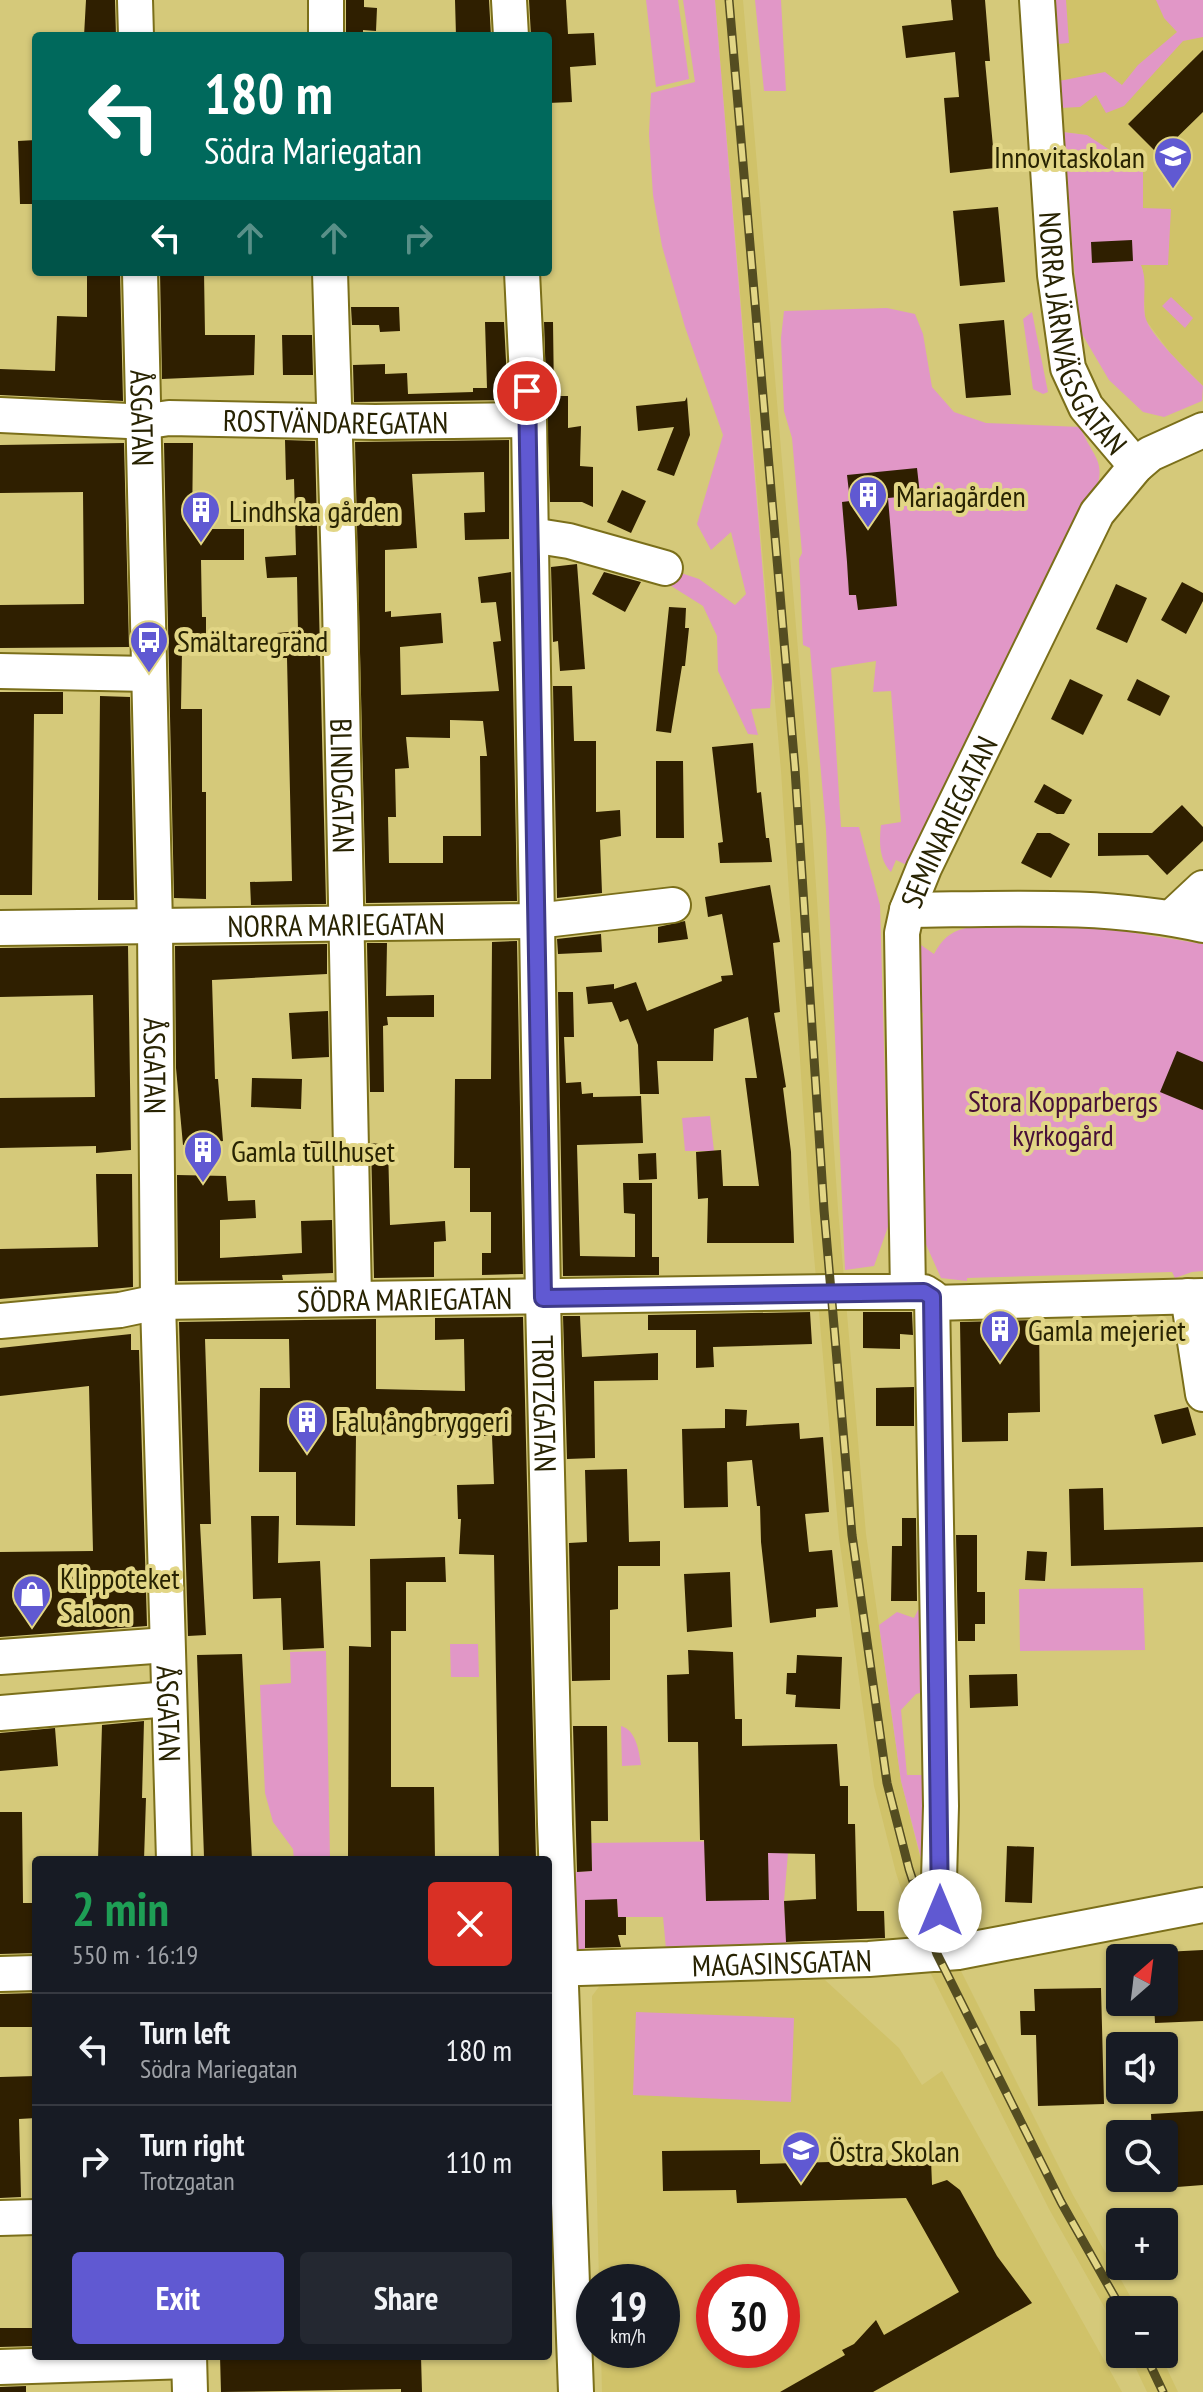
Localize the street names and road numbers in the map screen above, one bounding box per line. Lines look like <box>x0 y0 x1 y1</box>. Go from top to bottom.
street label: NORRA JÄRNVÄGSGATAN <box>1031 210 1137 462</box>
street label: ÅSGATAN <box>123 369 164 467</box>
street label: ROSTVÄNDAREGATAN <box>223 400 448 442</box>
street label: BLINDGATAN <box>323 718 365 854</box>
street label: SEMINARIEGATAN <box>891 729 1005 913</box>
street label: NORRA MARIEGATAN <box>227 903 445 945</box>
street label: ÅSGATAN <box>136 1017 176 1114</box>
street label: SÖDRA MARIEGATAN <box>297 1277 513 1319</box>
street label: TROTZGATAN <box>524 1335 566 1473</box>
street label: ÅSGATAN <box>149 1665 191 1762</box>
street label: MAGASINSGATAN <box>691 1939 872 1984</box>

